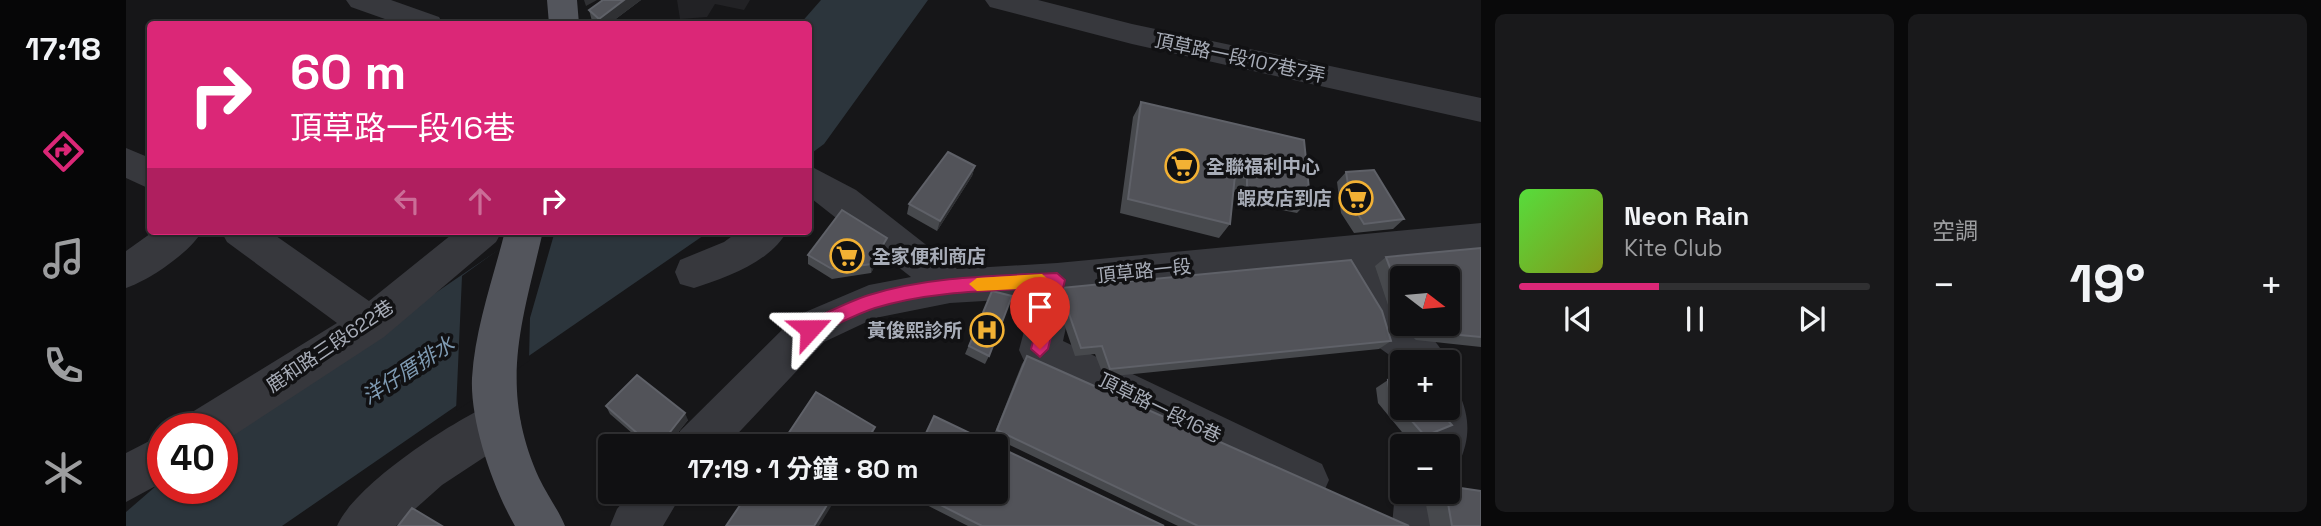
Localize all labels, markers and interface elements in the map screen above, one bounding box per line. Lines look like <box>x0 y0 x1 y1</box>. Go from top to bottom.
street label: 頂草路一段107巷7弄 <box>1152 28 1328 88</box>
text: 17:18 <box>25 29 101 69</box>
text: 60 m <box>290 41 406 103</box>
icon: right <box>175 49 266 140</box>
text: 頂草路一段16巷 <box>290 108 515 148</box>
icon: directions <box>39 127 88 176</box>
supermarket icon: 全聯福利中心 <box>1163 147 1201 185</box>
place label: 全聯福利中心 <box>1206 154 1320 179</box>
supermarket icon: 蝦皮店到店 <box>1337 179 1375 217</box>
icon: left <box>388 182 426 220</box>
icon: ahead <box>461 182 499 220</box>
icon: right <box>534 182 572 220</box>
place label: 蝦皮店到店 <box>1237 186 1332 211</box>
text: Neon Rain <box>1624 199 1749 233</box>
text: 空調 <box>1932 216 1978 246</box>
text: Kite Club <box>1624 233 1723 263</box>
icon: music <box>39 234 88 283</box>
supermarket icon: 全家便利商店 <box>828 237 866 275</box>
place label: 全家便利商店 <box>872 244 986 269</box>
text: 19° <box>2069 251 2146 317</box>
street label: 頂草路一段 <box>1095 254 1193 288</box>
text: − <box>1932 261 1956 309</box>
text: + <box>2259 261 2283 309</box>
north arrow <box>1390 266 1460 336</box>
map controls <box>1390 266 1460 504</box>
pin <box>1010 277 1070 349</box>
icon: arrive <box>1021 288 1059 326</box>
position arrow <box>773 292 847 366</box>
street label: 鹿和路三段622巷 <box>261 294 399 398</box>
icon: previous <box>1559 300 1597 338</box>
icon: pause <box>1676 300 1714 338</box>
icon: next <box>1793 300 1831 338</box>
hospital icon: 黃俊熙診所 <box>968 311 1006 349</box>
place label: 黃俊熙診所 <box>867 318 962 343</box>
water label: 洋仔厝排水 <box>357 330 460 410</box>
icon: phone <box>39 341 88 390</box>
button: + <box>1390 350 1460 420</box>
street label: 頂草路一段16巷 <box>1094 367 1226 449</box>
speed limit sign: 40 <box>147 413 238 504</box>
button: − <box>1390 434 1460 504</box>
icon: climate <box>39 448 88 497</box>
text: 17:19 · 1 分鐘 · 80 m <box>687 452 919 486</box>

